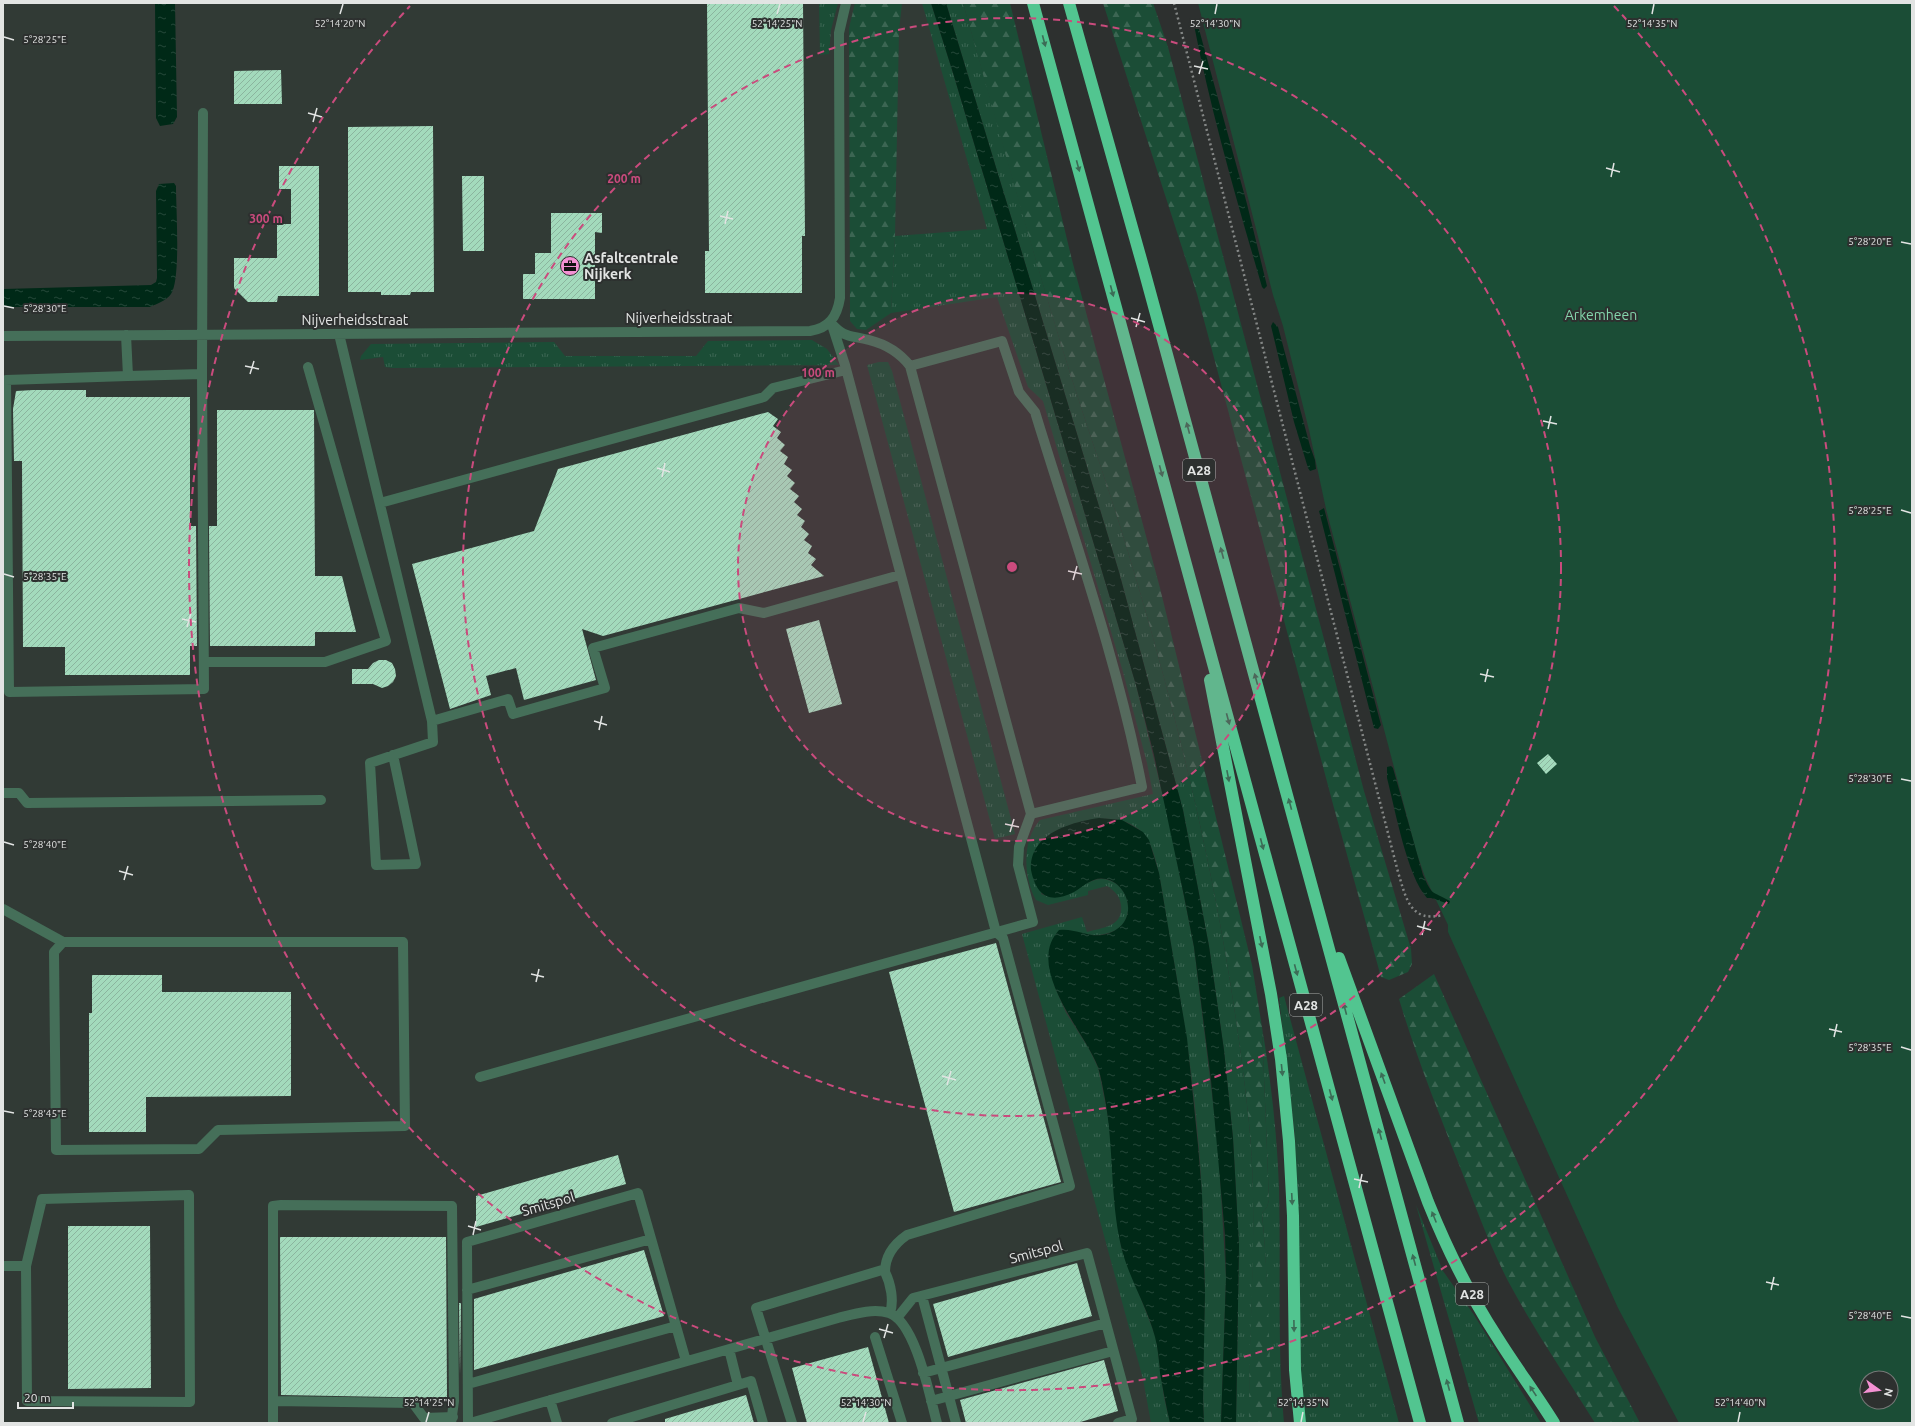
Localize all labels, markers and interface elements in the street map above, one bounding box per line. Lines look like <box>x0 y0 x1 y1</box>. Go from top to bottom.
text: 52°14'20"N <box>315 18 365 29</box>
text: 52°14'25"N <box>752 18 802 29</box>
text: 52°14'30"N <box>1190 18 1240 29</box>
text: 52°14'35"N <box>1627 18 1677 29</box>
text: 5°28'25"E <box>23 34 67 45</box>
one-way arrow <box>1041 34 1047 47</box>
one-way arrow <box>1075 160 1081 172</box>
text: 200 m <box>607 172 641 185</box>
text: 300 m <box>249 212 283 225</box>
text: 5°28'20"E <box>1848 236 1892 247</box>
place label: Asfaltcentrale Nijkerk <box>584 250 678 282</box>
office icon: Asfaltcentrale Nijkerk <box>559 255 581 277</box>
one-way arrow <box>1109 286 1115 298</box>
text: 5°28'30"E <box>23 303 67 314</box>
park label: Arkemheen <box>1565 307 1637 323</box>
street label: Nijverheidsstraat <box>626 310 733 326</box>
street label: Nijverheidsstraat <box>302 312 409 328</box>
text: 100 m <box>801 366 835 379</box>
one-way arrow <box>1184 421 1190 434</box>
road number: A28 <box>1183 459 1215 481</box>
one-way arrow <box>1158 465 1164 477</box>
text: 5°28'25"E <box>1848 505 1892 516</box>
one-way arrow <box>1218 547 1224 559</box>
centre of rings <box>1005 560 1019 574</box>
text: 5°28'35"E <box>23 571 67 582</box>
one-way arrow <box>1253 672 1259 684</box>
one-way arrow <box>1225 713 1231 725</box>
one-way arrow <box>1226 770 1232 782</box>
text: 5°28'30"E <box>1848 773 1892 784</box>
one-way arrow <box>1287 798 1293 810</box>
one-way arrow <box>1259 838 1265 850</box>
text: 5°28'40"E <box>23 839 67 850</box>
one-way arrow <box>1258 936 1264 948</box>
one-way arrow <box>1294 963 1300 976</box>
road number: A28 <box>1290 994 1322 1016</box>
one-way arrow <box>1342 1003 1348 1015</box>
text: 5°28'35"E <box>1848 1042 1892 1053</box>
one-way arrow <box>1279 1064 1285 1076</box>
one-way arrow <box>1380 1072 1386 1084</box>
one-way arrow <box>1328 1089 1334 1101</box>
text: 5°28'45"E <box>23 1108 67 1119</box>
one-way arrow <box>1376 1128 1382 1141</box>
street label: Smitspol <box>520 1189 577 1219</box>
one-way arrow <box>1289 1193 1295 1206</box>
one-way arrow <box>1431 1211 1437 1223</box>
street label: Smitspol <box>1008 1237 1065 1267</box>
one-way arrow <box>1411 1254 1417 1266</box>
road number: A28 <box>1456 1283 1488 1305</box>
text: 5°28'40"E <box>1848 1310 1892 1321</box>
one-way arrow <box>1291 1320 1297 1333</box>
north arrow <box>1859 1370 1899 1410</box>
one-way arrow <box>1445 1379 1451 1391</box>
scale bar <box>18 1384 73 1410</box>
one-way arrow <box>1529 1385 1537 1396</box>
text: N <box>1882 1387 1896 1398</box>
text: 20 m <box>24 1391 51 1404</box>
text: 52°14'25"N <box>404 1397 454 1408</box>
text: 52°14'30"N <box>841 1397 891 1408</box>
text: 52°14'35"N <box>1278 1397 1328 1408</box>
text: 52°14'40"N <box>1715 1397 1765 1408</box>

